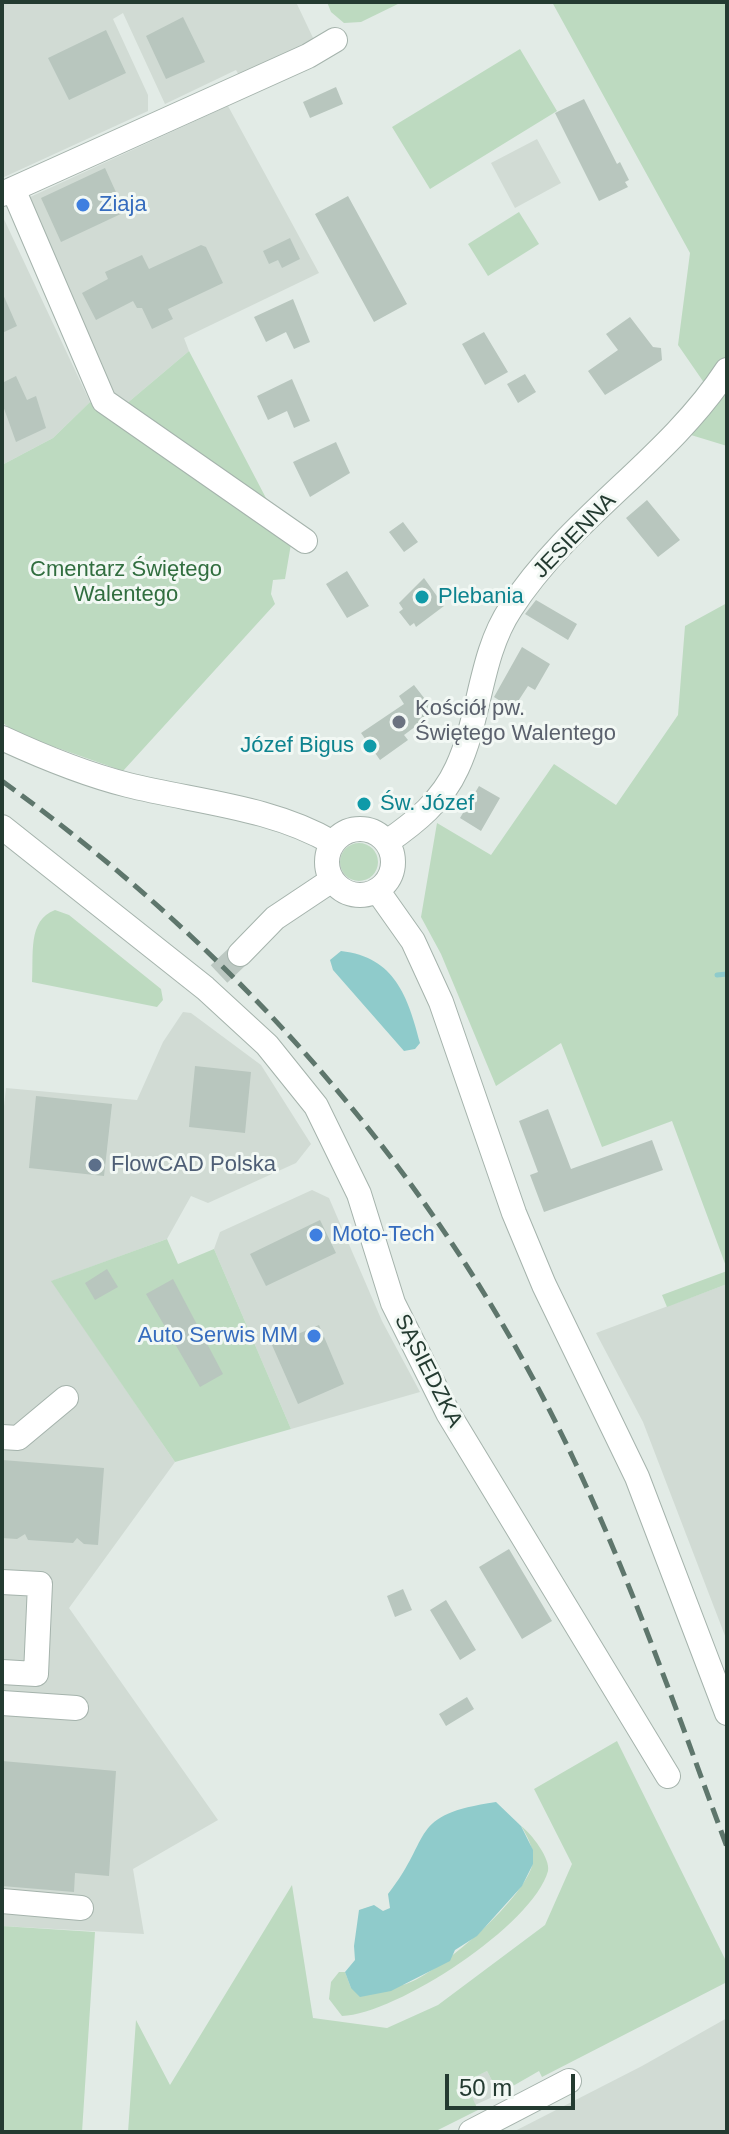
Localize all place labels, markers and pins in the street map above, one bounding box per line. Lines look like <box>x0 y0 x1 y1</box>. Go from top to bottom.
place label: Ziaja <box>99 192 147 218</box>
marker: Ziaja <box>74 196 92 214</box>
place label: Plebania <box>438 584 524 610</box>
marker: Plebania <box>413 588 431 606</box>
place label: Kościół pw. Świętego Walentego <box>415 696 616 748</box>
marker: Kościół pw. Świętego Walentego <box>390 713 408 731</box>
place label: Józef Bigus <box>240 733 354 759</box>
marker: Józef Bigus <box>361 737 379 755</box>
place label: Św. Józef <box>380 791 474 817</box>
marker: Św. Józef <box>355 795 373 813</box>
place label: FlowCAD Polska <box>111 1152 276 1178</box>
marker: FlowCAD Polska <box>86 1156 104 1174</box>
place label: Moto-Tech <box>332 1222 435 1248</box>
marker: Moto-Tech <box>307 1226 325 1244</box>
place label: Auto Serwis MM <box>138 1323 298 1349</box>
marker: Auto Serwis MM <box>305 1327 323 1345</box>

